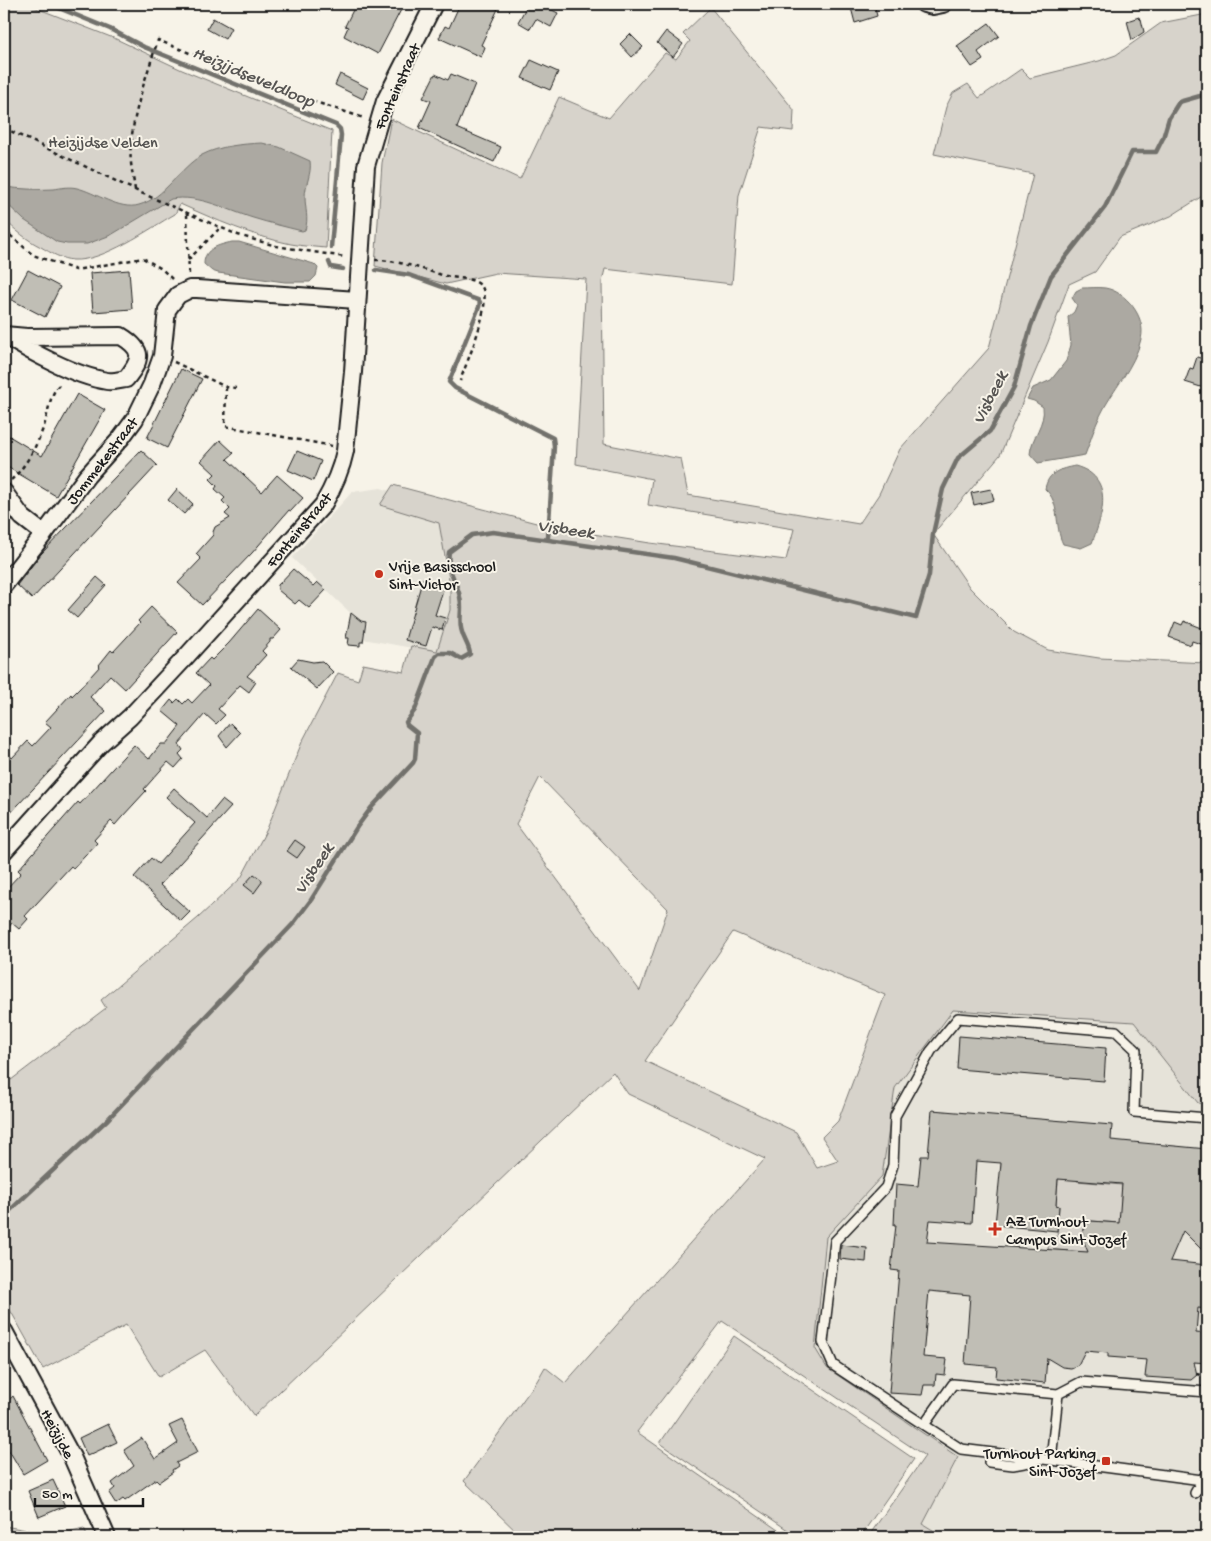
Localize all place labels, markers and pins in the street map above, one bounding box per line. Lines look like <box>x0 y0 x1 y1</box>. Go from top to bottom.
place label: Vrije Basisschool Sint-Victor <box>388 559 496 596</box>
marker: Vrije Basisschool Sint-Victor <box>373 568 385 580</box>
place label: AZ Turnhout Campus Sint Jozef <box>1006 1214 1127 1251</box>
marker: AZ Turnhout Campus Sint Jozef <box>988 1222 1002 1236</box>
place label: Turnhout Parking Sint-Jozef <box>983 1446 1097 1483</box>
marker: Turnhout Parking Sint-Jozef <box>1100 1455 1112 1467</box>

